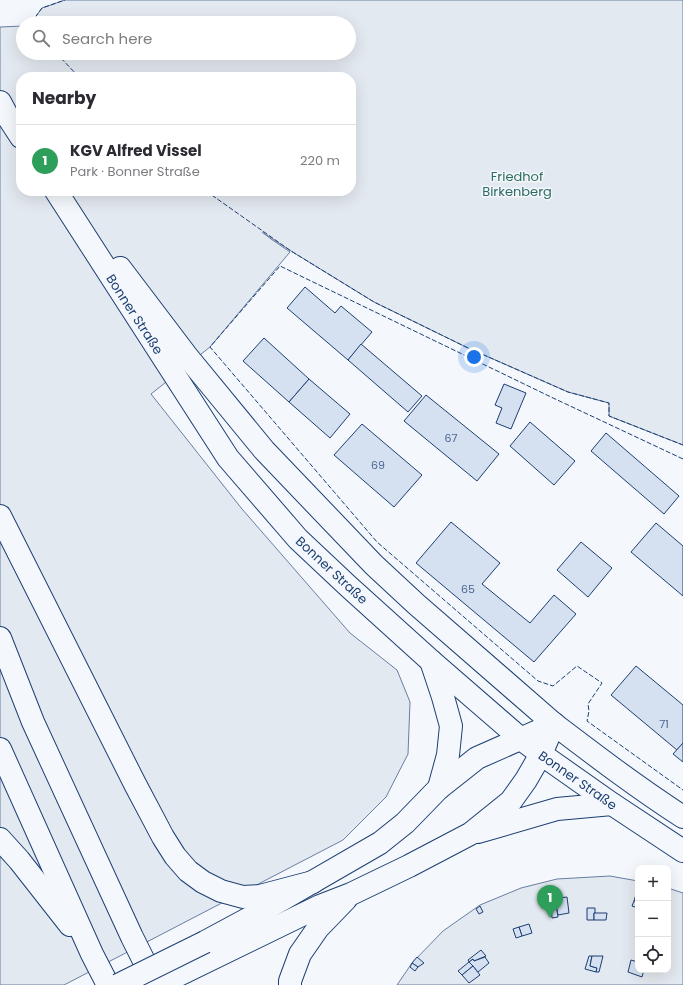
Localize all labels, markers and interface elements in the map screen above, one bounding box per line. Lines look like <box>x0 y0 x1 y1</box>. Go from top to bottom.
search box <box>16 16 356 60</box>
icon: search <box>30 27 52 49</box>
text: Search here <box>62 28 152 49</box>
text: Nearby <box>32 86 96 110</box>
text: KGV Alfred Vissel <box>70 140 202 161</box>
text: 1 <box>43 151 47 170</box>
text: 220 m <box>300 151 340 170</box>
text: Park · Bonner Straße <box>70 162 200 181</box>
park label: Friedhof Birkenberg <box>482 167 552 201</box>
street label: Bonner Straße <box>101 270 168 358</box>
your location <box>464 347 484 367</box>
house number: 67 <box>445 430 458 446</box>
house number: 69 <box>371 457 385 473</box>
street label: Bonner Straße <box>291 532 372 609</box>
house number: 65 <box>461 581 475 597</box>
house number: 71 <box>659 716 669 732</box>
street label: Bonner Straße <box>534 746 621 815</box>
map controls <box>635 865 671 973</box>
button: + <box>635 865 671 901</box>
pin: 1 <box>537 885 563 918</box>
button: − <box>635 901 671 937</box>
button: locate <box>635 937 671 973</box>

